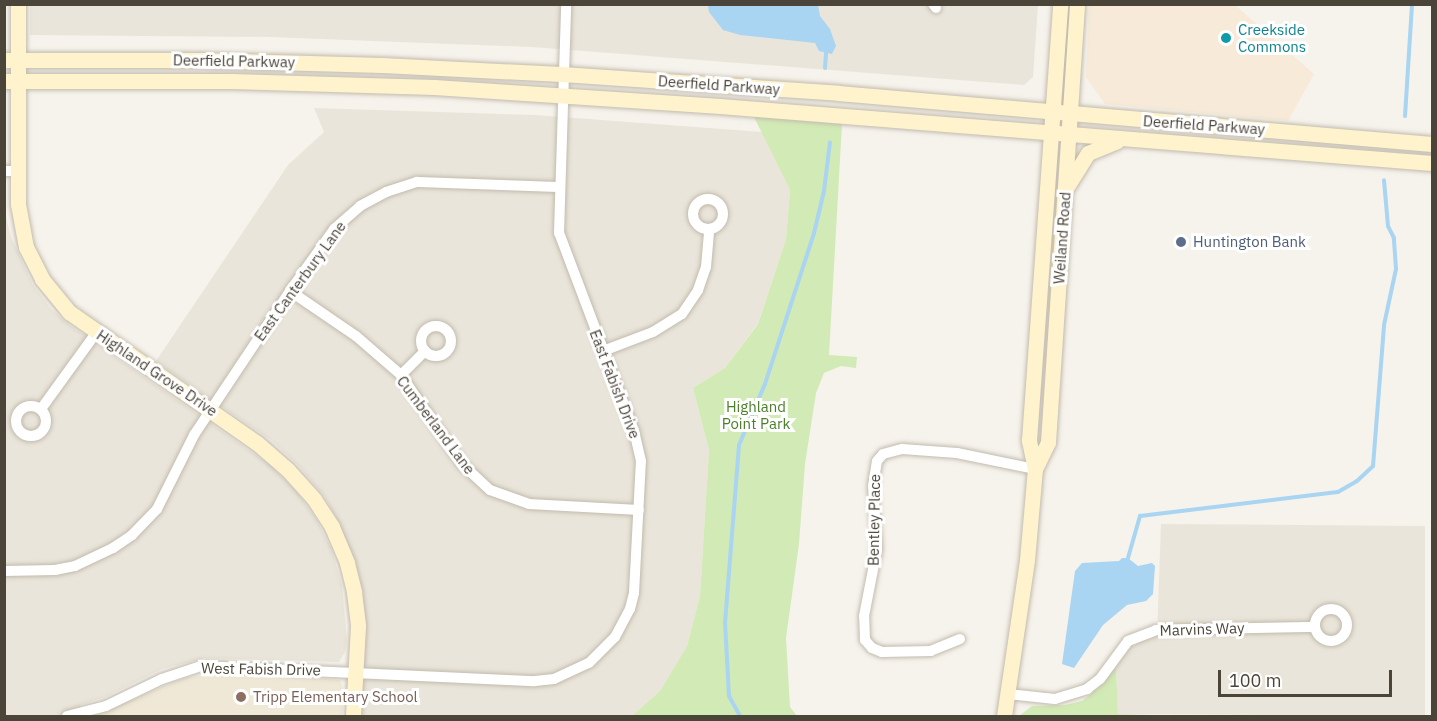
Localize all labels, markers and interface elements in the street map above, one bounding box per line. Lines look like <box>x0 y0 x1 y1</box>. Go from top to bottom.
place label: Creekside Commons <box>1238 20 1306 55</box>
marker: Creekside Commons <box>1219 31 1233 45</box>
street label: Deerfield Parkway <box>173 51 295 71</box>
street label: Deerfield Parkway <box>657 72 781 98</box>
street label: Deerfield Parkway <box>1142 112 1266 138</box>
street label: Weiland Road <box>1050 191 1074 285</box>
street label: East Canterbury Lane <box>250 218 350 344</box>
place label: Huntington Bank <box>1193 233 1306 251</box>
marker: Huntington Bank <box>1174 235 1188 249</box>
street label: Highland Grove Drive <box>93 326 221 420</box>
street label: East Fabish Drive <box>586 327 644 441</box>
street label: Cumberland Lane <box>393 372 479 478</box>
park label: Highland Point Park <box>722 397 790 432</box>
street label: Bentley Place <box>864 474 884 566</box>
street label: Marvins Way <box>1159 619 1245 639</box>
scale bar <box>1221 658 1395 696</box>
street label: West Fabish Drive <box>201 659 321 679</box>
text: 100 m <box>1229 669 1281 692</box>
place label: Tripp Elementary School <box>253 688 418 706</box>
marker: Tripp Elementary School <box>234 690 248 704</box>

